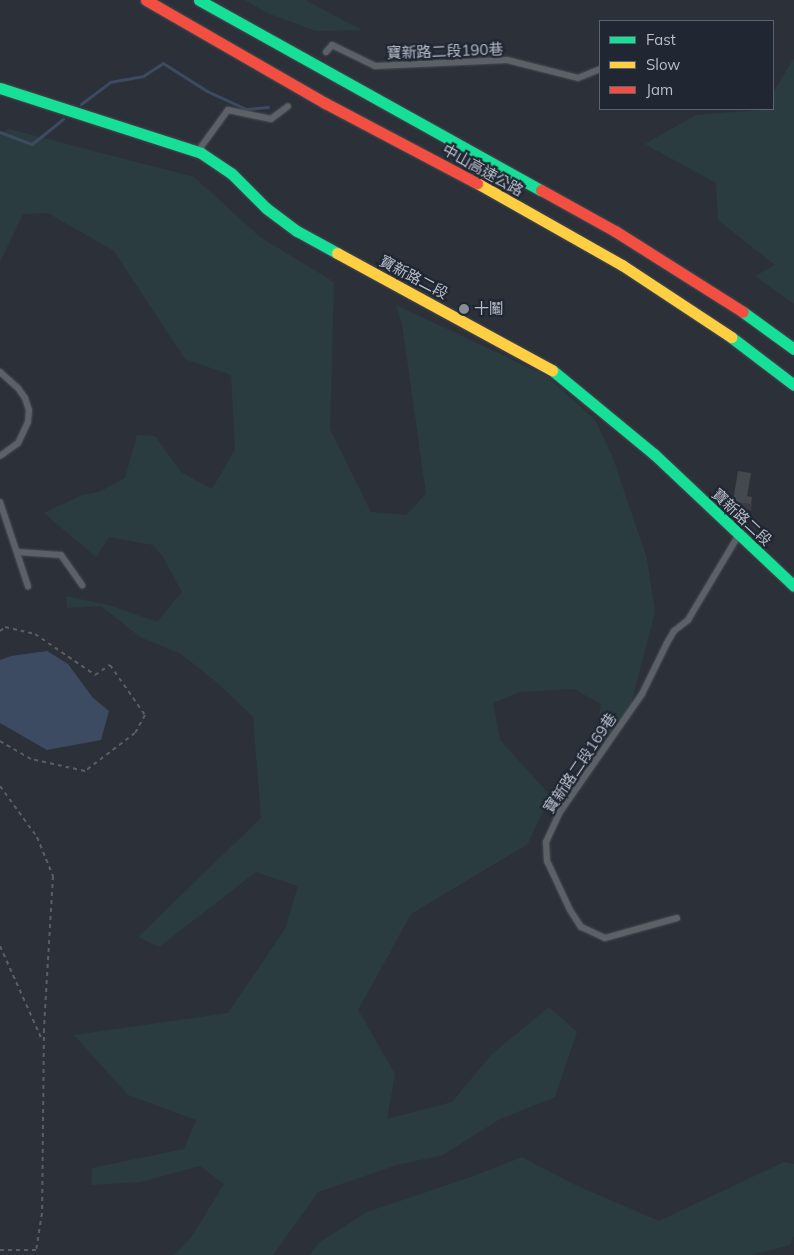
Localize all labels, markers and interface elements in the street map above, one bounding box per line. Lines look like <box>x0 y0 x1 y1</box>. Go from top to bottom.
legend <box>599 20 774 110</box>
text: Fast <box>646 30 676 49</box>
street label: 寶新路二段190巷 <box>386 40 504 62</box>
text: Slow <box>646 55 680 74</box>
text: Jam <box>646 80 673 99</box>
street label: 中山高速公路 <box>439 140 527 200</box>
street label: 寶新路二段 <box>377 251 451 303</box>
place label: 十鬮 <box>474 300 504 318</box>
marker: 十鬮 <box>458 303 470 315</box>
street label: 寶新路二段 <box>708 485 776 549</box>
street label: 寶新路二段169巷 <box>540 709 620 817</box>

